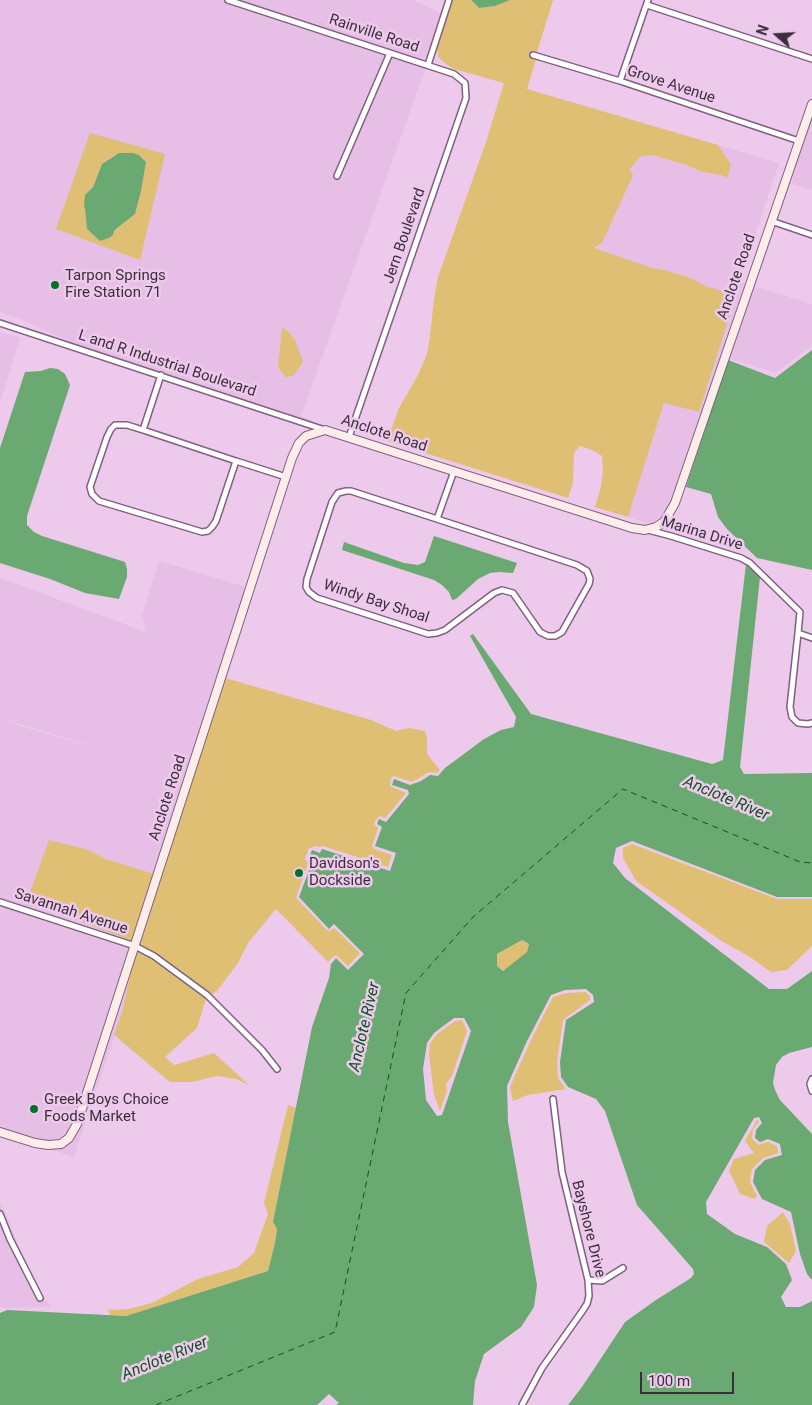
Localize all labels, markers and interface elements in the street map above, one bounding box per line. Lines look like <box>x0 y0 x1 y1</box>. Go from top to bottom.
north arrow <box>752 10 802 60</box>
street label: Rainville Road <box>327 11 421 57</box>
text: N <box>754 23 772 37</box>
street label: Grove Avenue <box>625 62 717 108</box>
street label: Jern Boulevard <box>380 186 430 286</box>
street label: Anclote Road <box>714 232 760 322</box>
place label: Tarpon Springs Fire Station 71 <box>65 267 166 302</box>
marker: Tarpon Springs Fire Station 71 <box>49 279 61 291</box>
street label: L and R Industrial Boulevard <box>76 327 258 401</box>
street label: Anclote Road <box>339 412 429 456</box>
street label: Marina Drive <box>659 513 745 555</box>
street label: Windy Bay Shoal <box>321 576 431 628</box>
street label: Anclote Road <box>146 753 190 843</box>
water label: Anclote River <box>680 772 772 826</box>
place label: Davidson's Dockside <box>309 855 380 890</box>
marker: Davidson's Dockside <box>293 867 305 879</box>
street label: Savannah Avenue <box>12 885 130 939</box>
water label: Anclote River <box>345 981 385 1073</box>
place label: Greek Boys Choice Foods Market <box>44 1091 169 1126</box>
marker: Greek Boys Choice Foods Market <box>28 1103 40 1115</box>
street label: Bayshore Drive <box>567 1179 609 1279</box>
water label: Anclote River <box>119 1333 211 1385</box>
scale bar <box>642 1362 736 1394</box>
text: 100 m <box>648 1372 690 1390</box>

